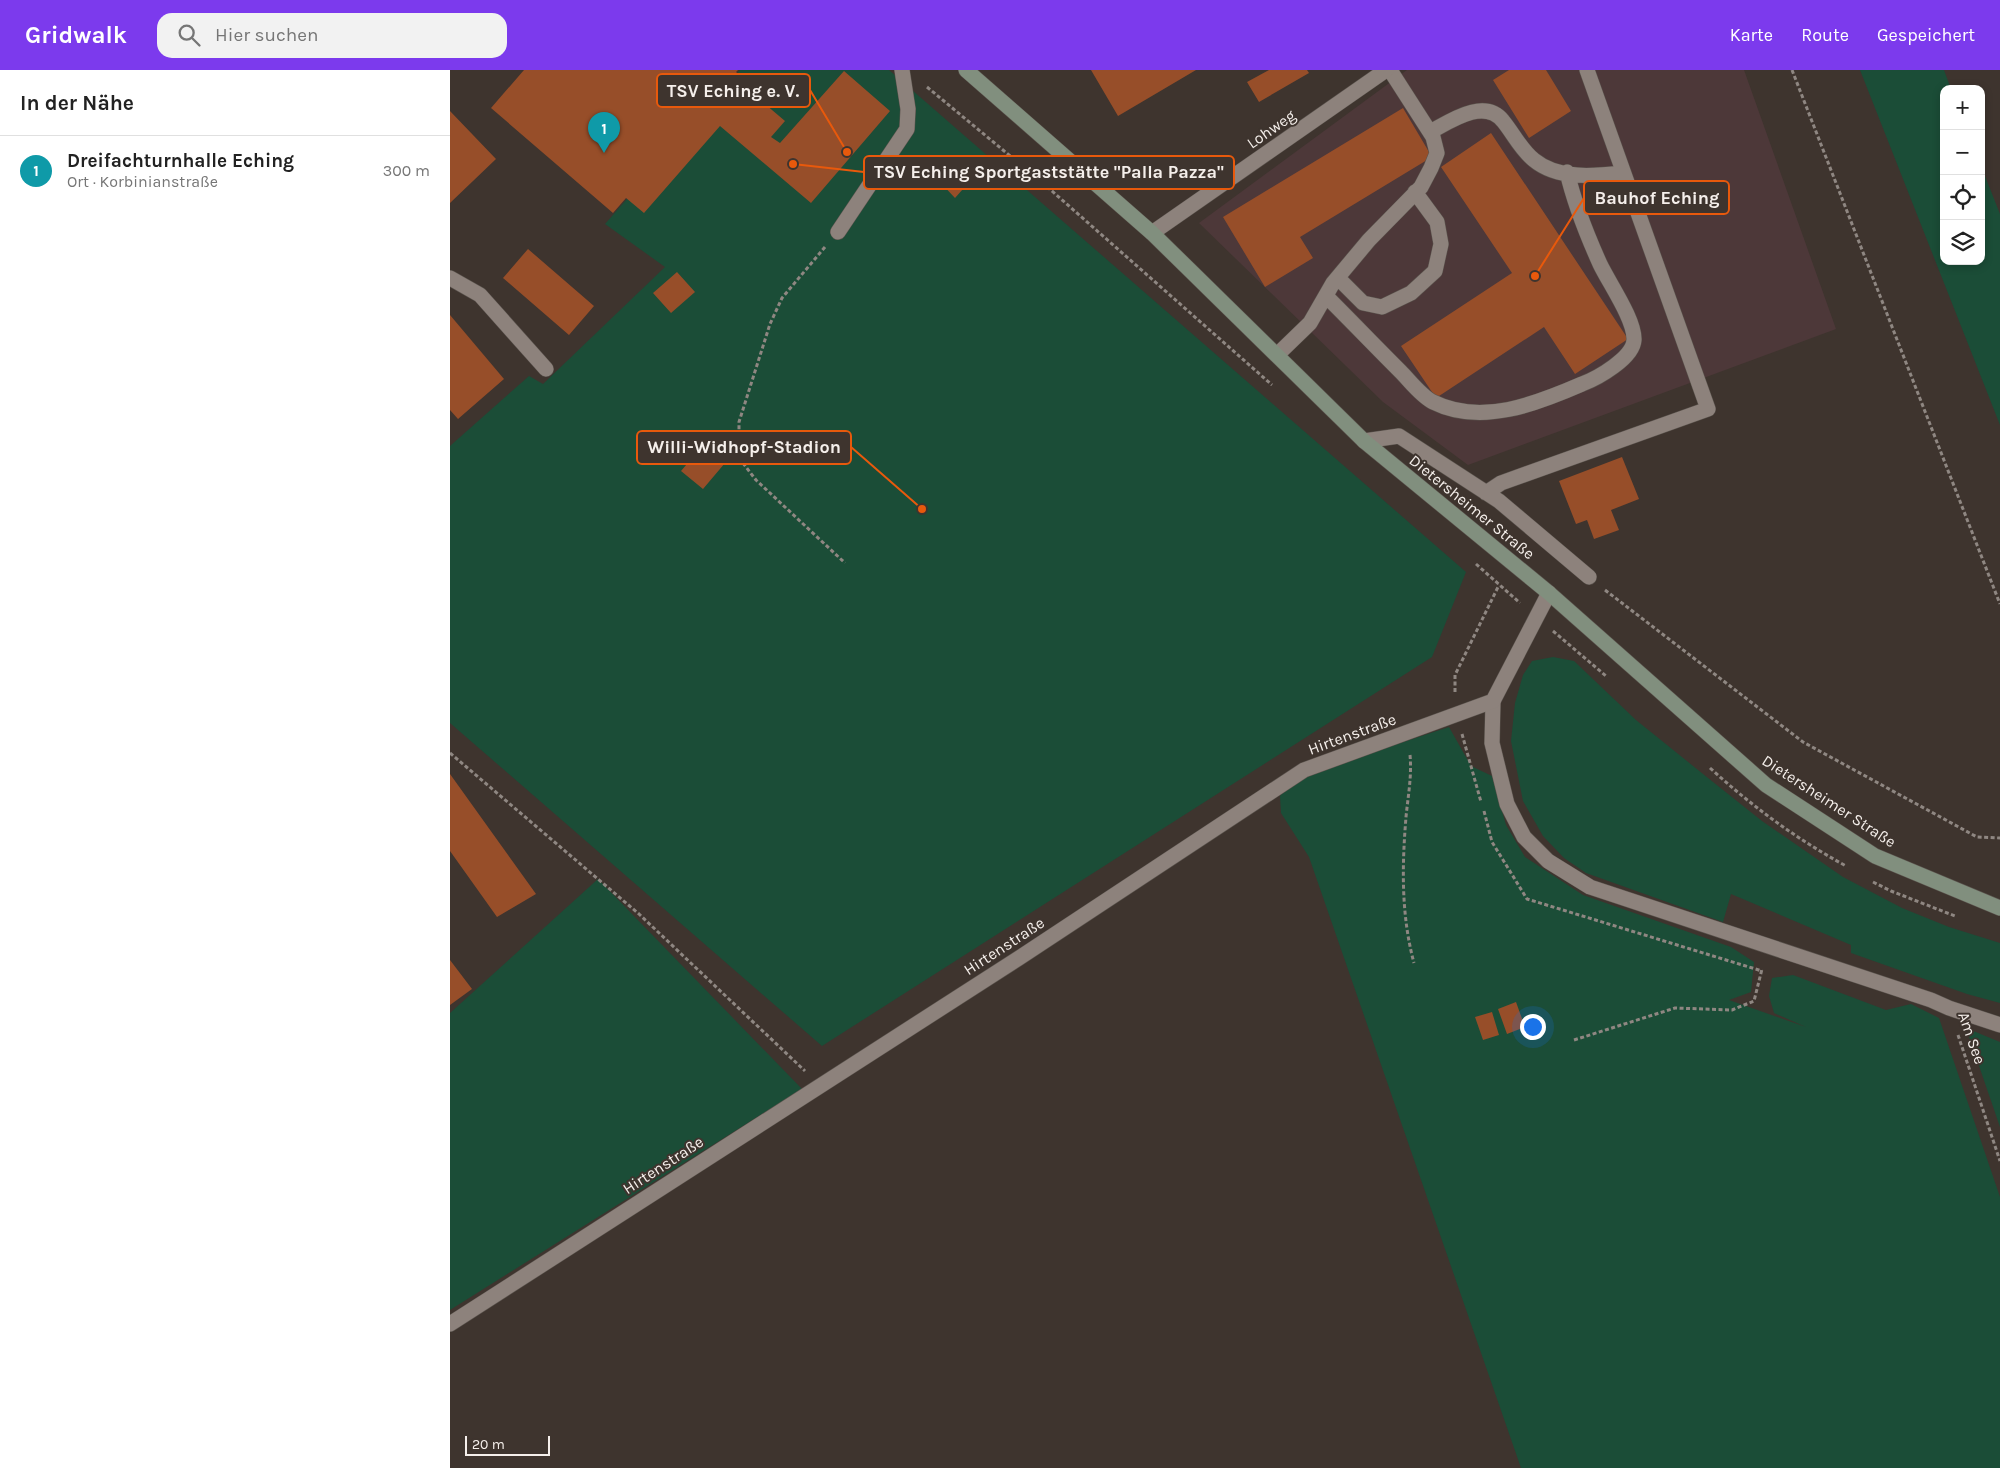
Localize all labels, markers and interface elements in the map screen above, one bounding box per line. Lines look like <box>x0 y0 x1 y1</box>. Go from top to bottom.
search box <box>157 13 507 58</box>
text: Gridwalk <box>25 21 127 49</box>
icon: search <box>175 21 203 49</box>
text: Hier suchen <box>215 24 319 46</box>
text: Karte <box>1730 24 1773 46</box>
text: Route <box>1801 24 1849 46</box>
text: Gespeichert <box>1877 24 1975 46</box>
callout: TSV Eching e. V. <box>657 74 810 107</box>
text: TSV Eching e. V. <box>667 80 799 102</box>
map controls <box>1940 85 1985 265</box>
button: + <box>1940 85 1985 130</box>
text: In der Nähe <box>20 91 134 115</box>
street label: Lohweg <box>1243 106 1299 152</box>
pin: 1 <box>588 112 620 153</box>
button: − <box>1940 130 1985 175</box>
text: Dreifachturnhalle Eching <box>67 150 294 172</box>
callout: TSV Eching Sportgaststätte "Palla Pazza" <box>864 156 1234 189</box>
text: 1 <box>33 161 39 180</box>
text: 300 m <box>383 161 430 180</box>
text: TSV Eching Sportgaststätte "Palla Pazza" <box>874 161 1224 183</box>
text: Ort · Korbinianstraße <box>67 172 218 191</box>
button: locate <box>1940 175 1985 220</box>
callout: Bauhof Eching <box>1584 181 1729 214</box>
text: Bauhof Eching <box>1595 187 1720 209</box>
button: layers <box>1940 220 1985 265</box>
callout: Willi-Widhopf-Stadion <box>637 431 851 464</box>
text: Willi-Widhopf-Stadion <box>647 436 841 458</box>
street label: Dietersheimer Straße <box>1406 451 1538 563</box>
street label: Hirtenstraße <box>1305 709 1399 759</box>
street label: Dietersheimer Straße <box>1759 751 1899 851</box>
street label: Hirtenstraße <box>960 913 1048 979</box>
street label: Am See <box>1954 1009 1990 1067</box>
your location <box>1520 1014 1546 1040</box>
street label: Hirtenstraße <box>619 1132 707 1198</box>
scale bar <box>465 1433 550 1456</box>
text: 20 m <box>472 1436 505 1453</box>

